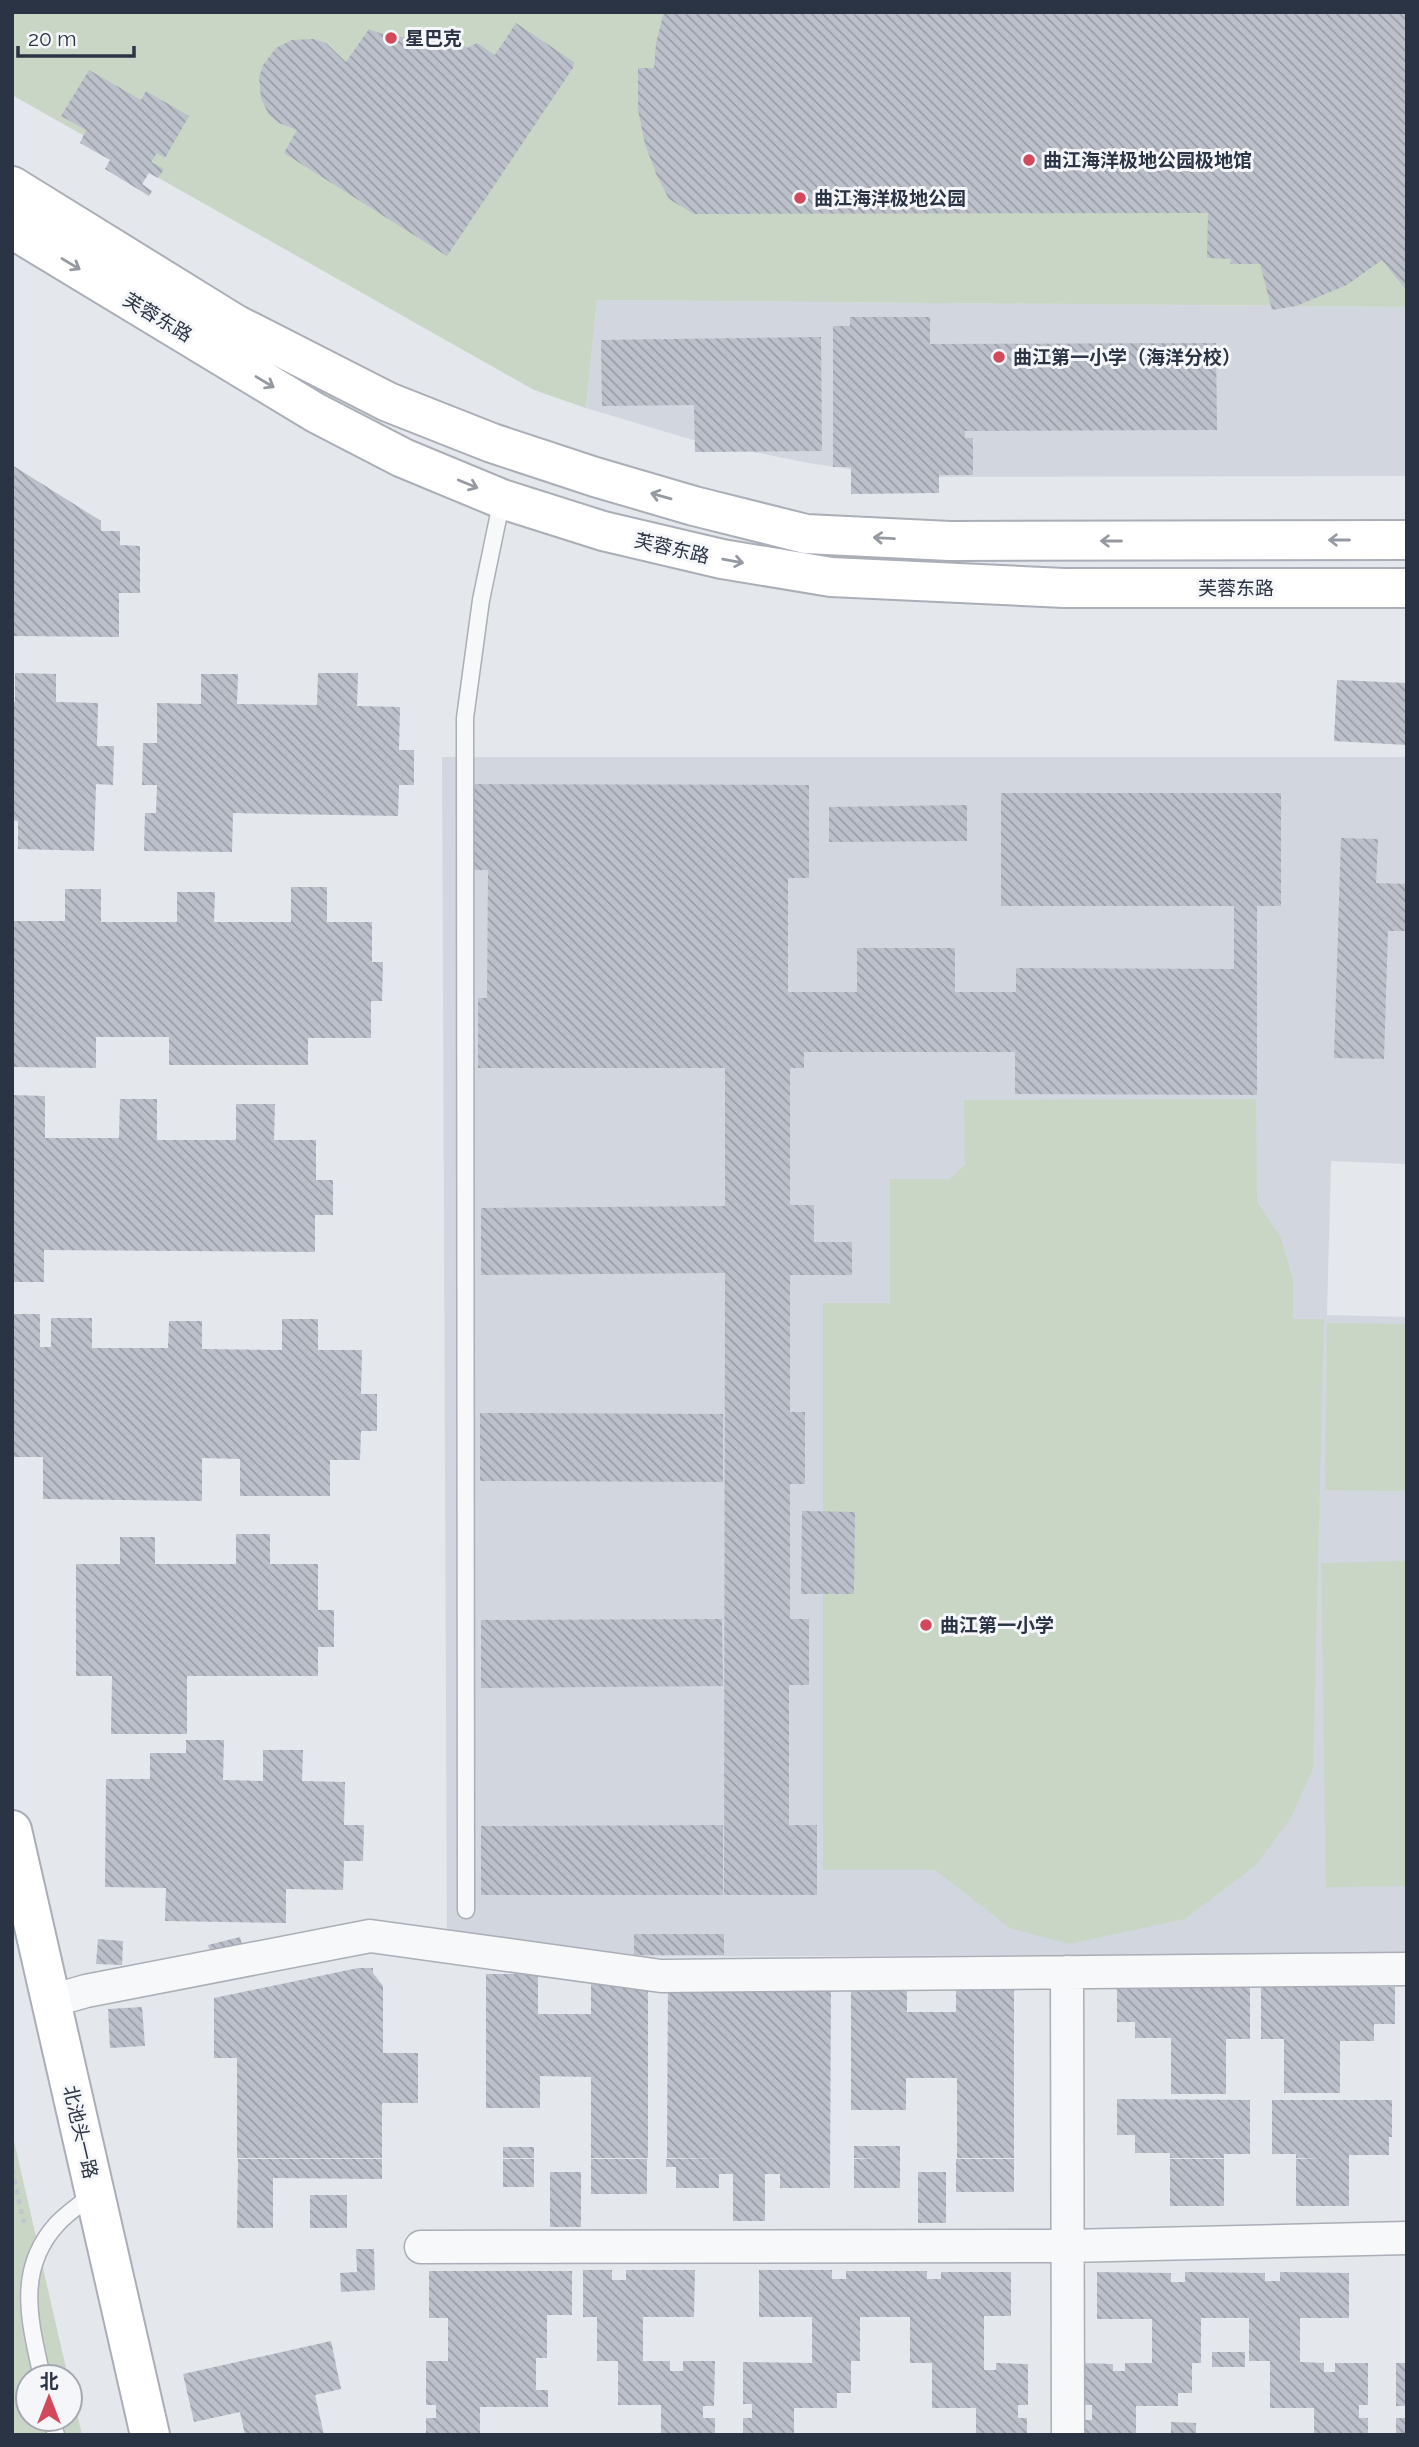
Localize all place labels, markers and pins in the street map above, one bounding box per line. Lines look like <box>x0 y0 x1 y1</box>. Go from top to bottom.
place label: 星巴克 <box>405 27 462 49</box>
marker: 星巴克 <box>383 30 399 46</box>
place label: 曲江海洋极地公园极地馆 <box>1043 149 1252 171</box>
marker: 曲江海洋极地公园极地馆 <box>1021 152 1037 168</box>
place label: 曲江海洋极地公园 <box>814 187 966 209</box>
marker: 曲江海洋极地公园 <box>792 190 808 206</box>
place label: 曲江第一小学（海洋分校） <box>1013 346 1241 368</box>
marker: 曲江第一小学（海洋分校） <box>991 349 1007 365</box>
place label: 曲江第一小学 <box>940 1614 1054 1636</box>
marker: 曲江第一小学 <box>918 1617 934 1633</box>

